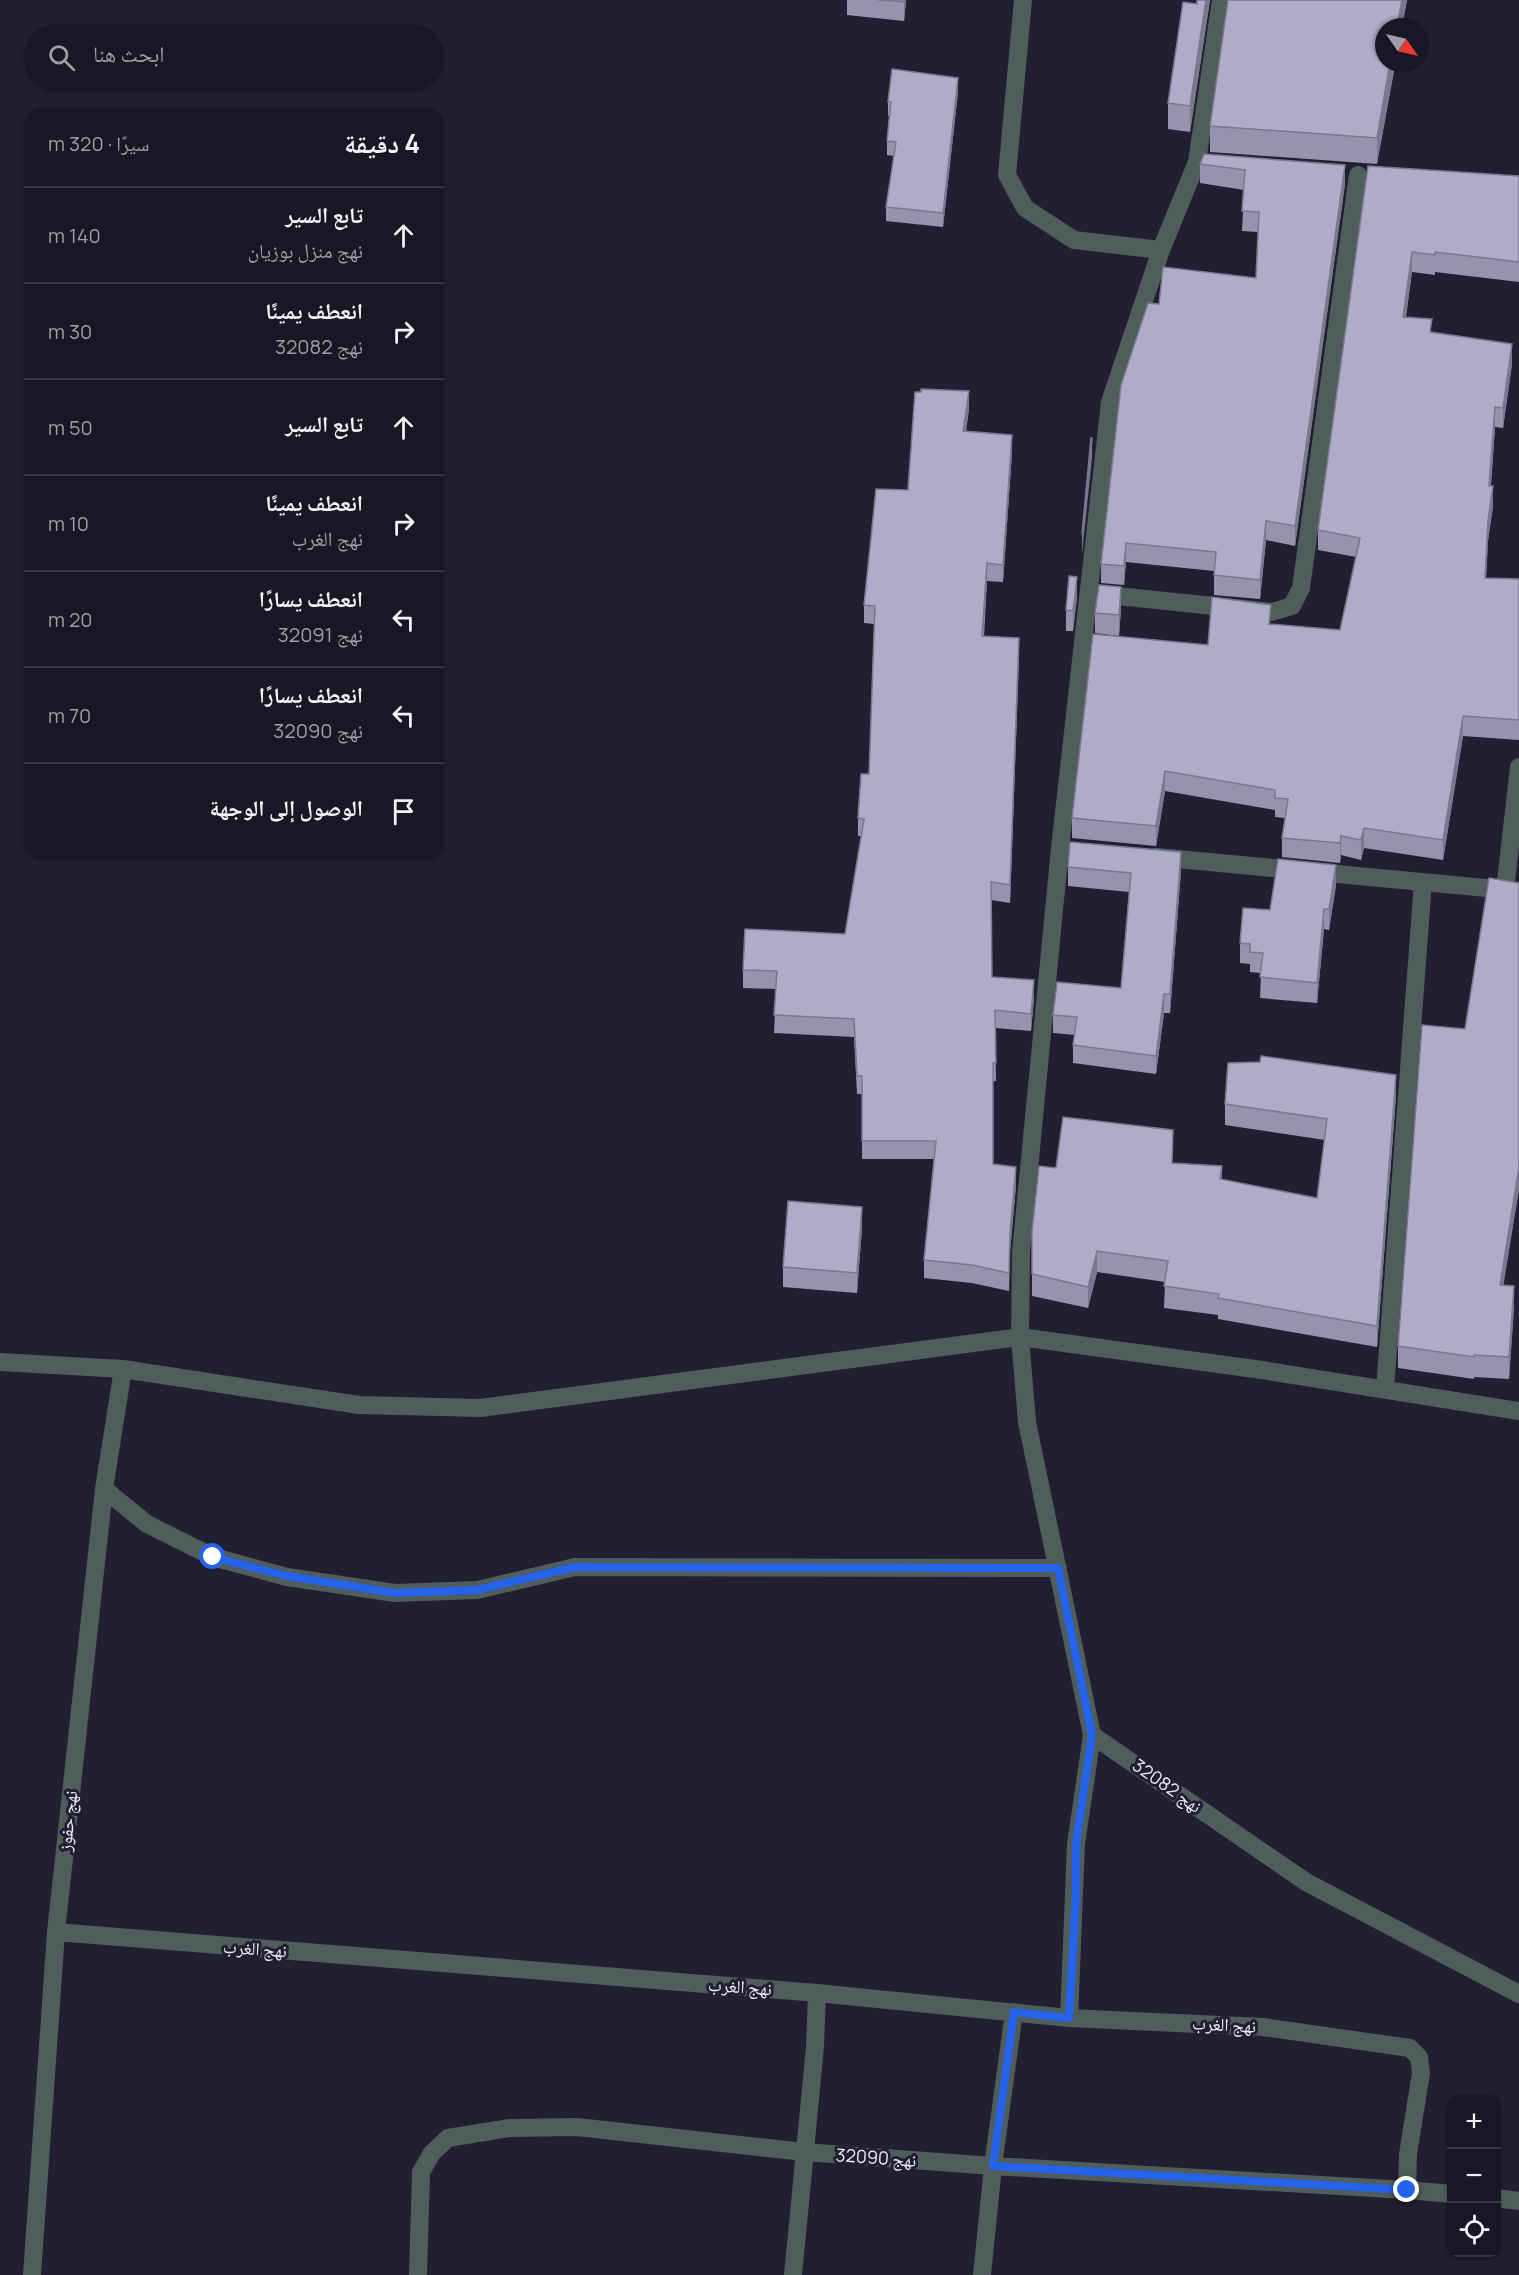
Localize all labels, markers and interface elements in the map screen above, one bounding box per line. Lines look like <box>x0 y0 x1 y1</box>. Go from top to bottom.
north arrow <box>1375 18 1429 72</box>
search box <box>24 24 444 90</box>
text: ابحث هنا <box>93 39 164 69</box>
icon: search <box>45 41 78 74</box>
text: 4 دقيقة <box>344 125 420 161</box>
text: سيرًا · 320 m <box>48 130 149 157</box>
text: تابع السير <box>285 200 363 230</box>
icon: ahead <box>387 219 420 252</box>
text: 140 m <box>48 222 101 249</box>
text: نهج منزل بوزيان <box>247 237 363 264</box>
text: انعطف يمينًا <box>265 296 363 326</box>
icon: right <box>387 315 420 348</box>
text: 30 m <box>48 318 92 345</box>
text: نهج 32082 <box>275 333 363 360</box>
text: تابع السير <box>285 409 363 439</box>
icon: ahead <box>387 411 420 444</box>
text: 50 m <box>48 414 93 441</box>
text: انعطف يمينًا <box>265 488 363 518</box>
icon: right <box>387 507 420 540</box>
text: 10 m <box>48 510 89 537</box>
text: نهج الغرب <box>292 525 363 552</box>
text: انعطف يسارًا <box>259 584 363 614</box>
icon: left <box>387 603 420 636</box>
text: 20 m <box>48 606 93 633</box>
text: نهج 32091 <box>278 621 363 648</box>
text: انعطف يسارًا <box>259 680 363 710</box>
icon: left <box>387 699 420 732</box>
text: 70 m <box>48 702 91 729</box>
text: نهج 32090 <box>273 717 363 744</box>
text: الوصول إلى الوجهة <box>210 793 363 823</box>
icon: arrive <box>387 795 420 828</box>
route start <box>199 1543 225 1569</box>
street label: نهج 32082 <box>1128 1753 1207 1819</box>
street label: نهج حفوز <box>52 1789 83 1854</box>
street label: نهج الغرب <box>222 1934 288 1963</box>
street label: نهج الغرب <box>707 1972 773 2001</box>
street label: نهج الغرب <box>1191 2010 1257 2039</box>
map controls <box>1447 2095 1501 2257</box>
button: + <box>1447 2095 1501 2149</box>
street label: نهج 32090 <box>835 2142 917 2173</box>
button: − <box>1447 2149 1501 2203</box>
route end <box>1393 2176 1419 2202</box>
button: locate <box>1447 2203 1501 2257</box>

